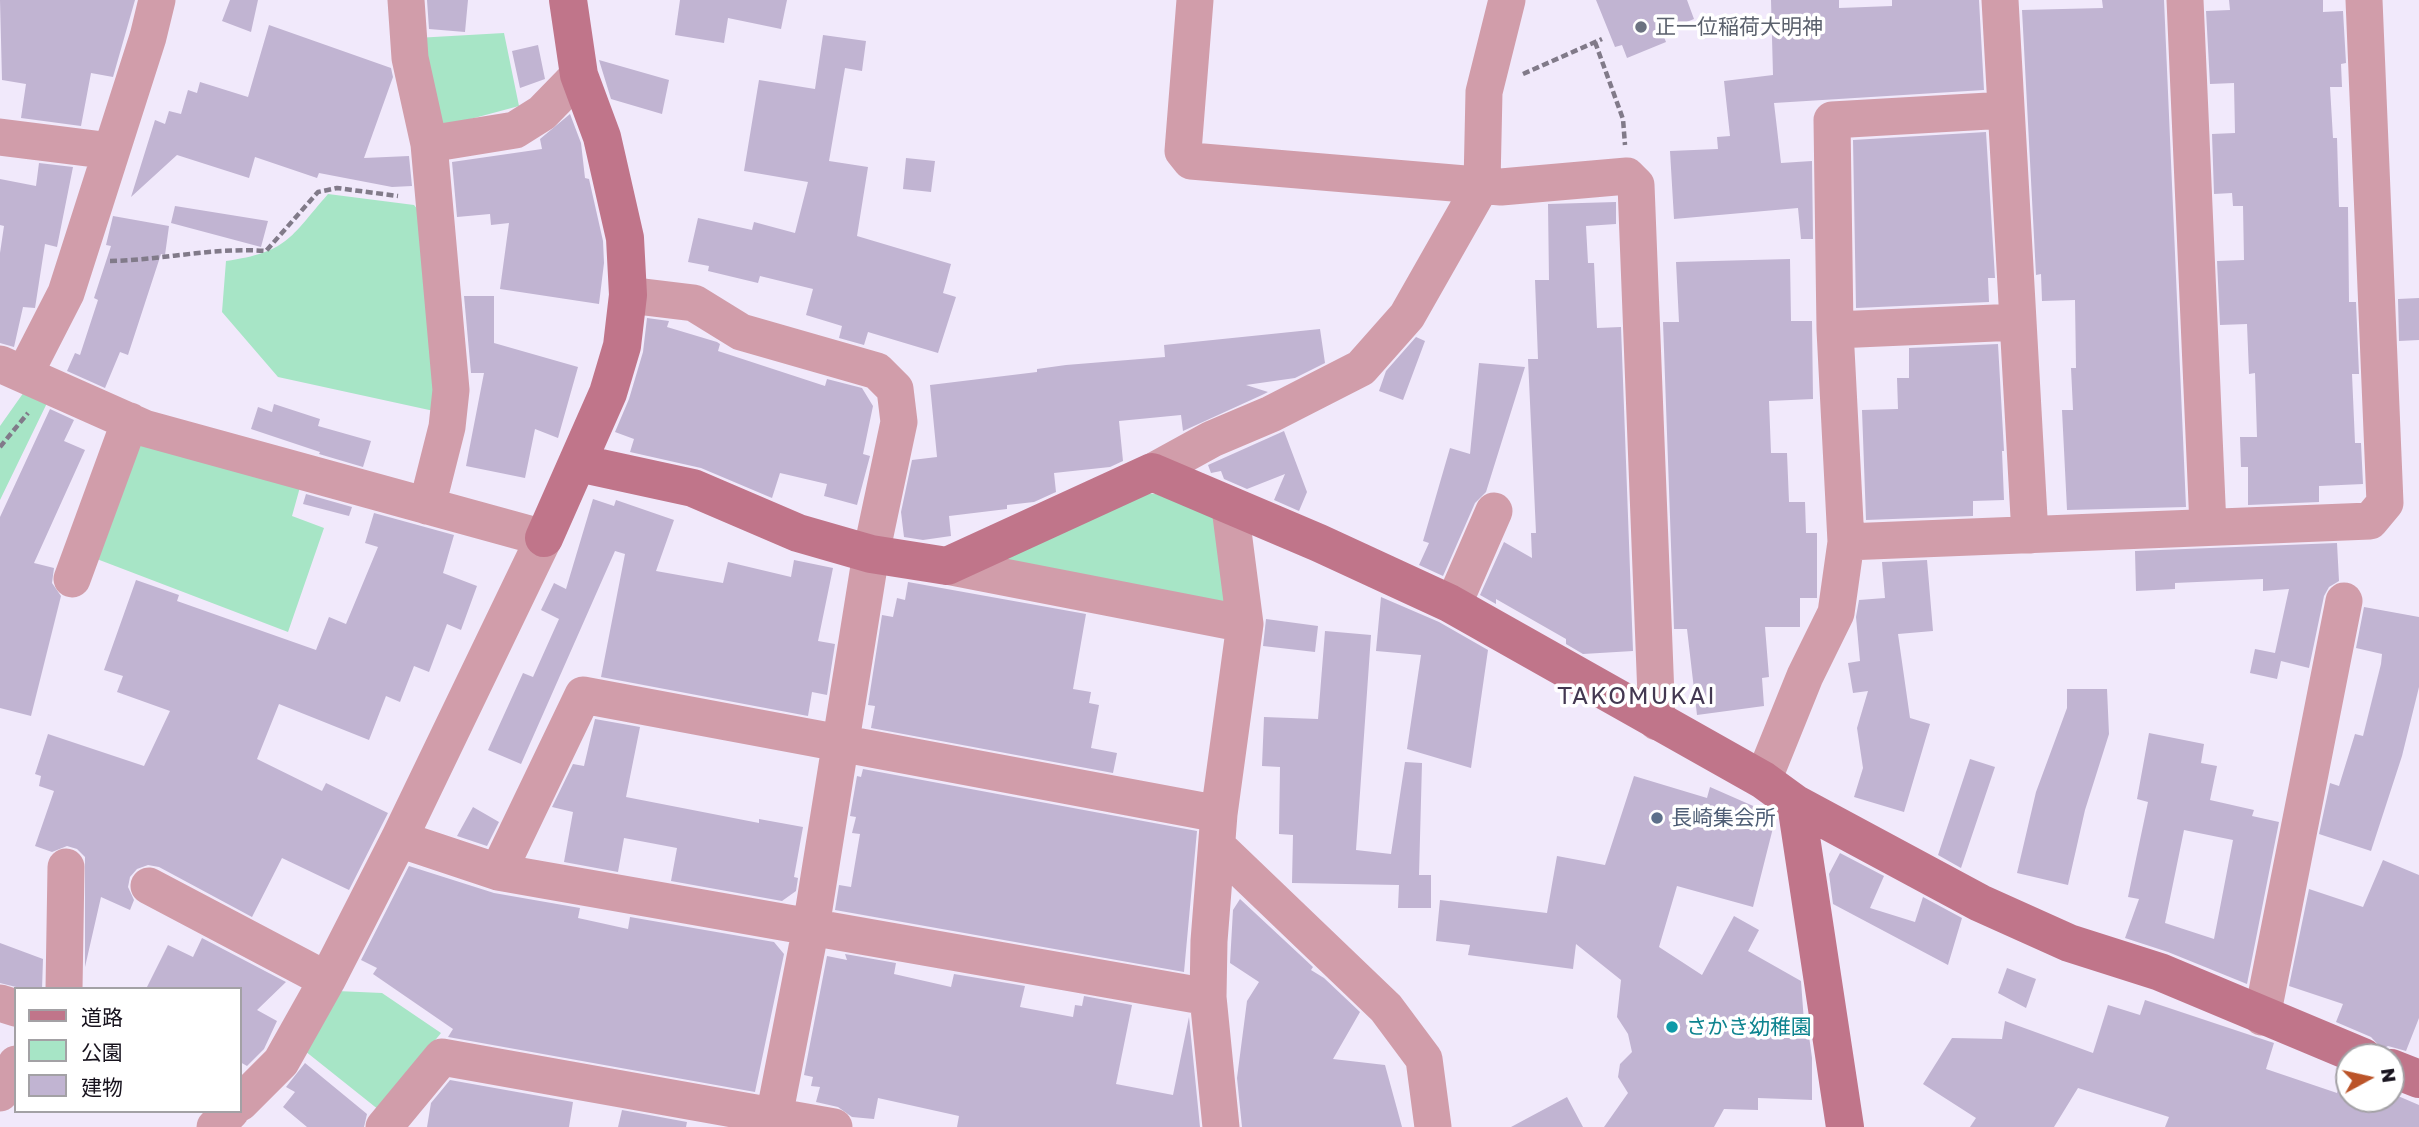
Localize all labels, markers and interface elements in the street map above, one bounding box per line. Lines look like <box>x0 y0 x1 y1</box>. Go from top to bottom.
place label: 正一位稲荷大明神 <box>1655 14 1823 40</box>
marker: 正一位稲荷大明神 <box>1633 19 1649 35</box>
district label: TAKOMUKAI <box>1558 682 1716 710</box>
place label: 長崎集会所 <box>1671 805 1776 831</box>
marker: 長崎集会所 <box>1649 810 1665 826</box>
legend <box>14 987 242 1113</box>
text: 道路 <box>81 1004 123 1030</box>
place label: さかき幼稚園 <box>1686 1014 1812 1040</box>
marker: さかき幼稚園 <box>1664 1019 1680 1035</box>
text: 公園 <box>81 1039 123 1065</box>
north arrow <box>2335 1043 2405 1113</box>
text: N <box>2377 1067 2402 1084</box>
text: 建物 <box>81 1074 123 1100</box>

